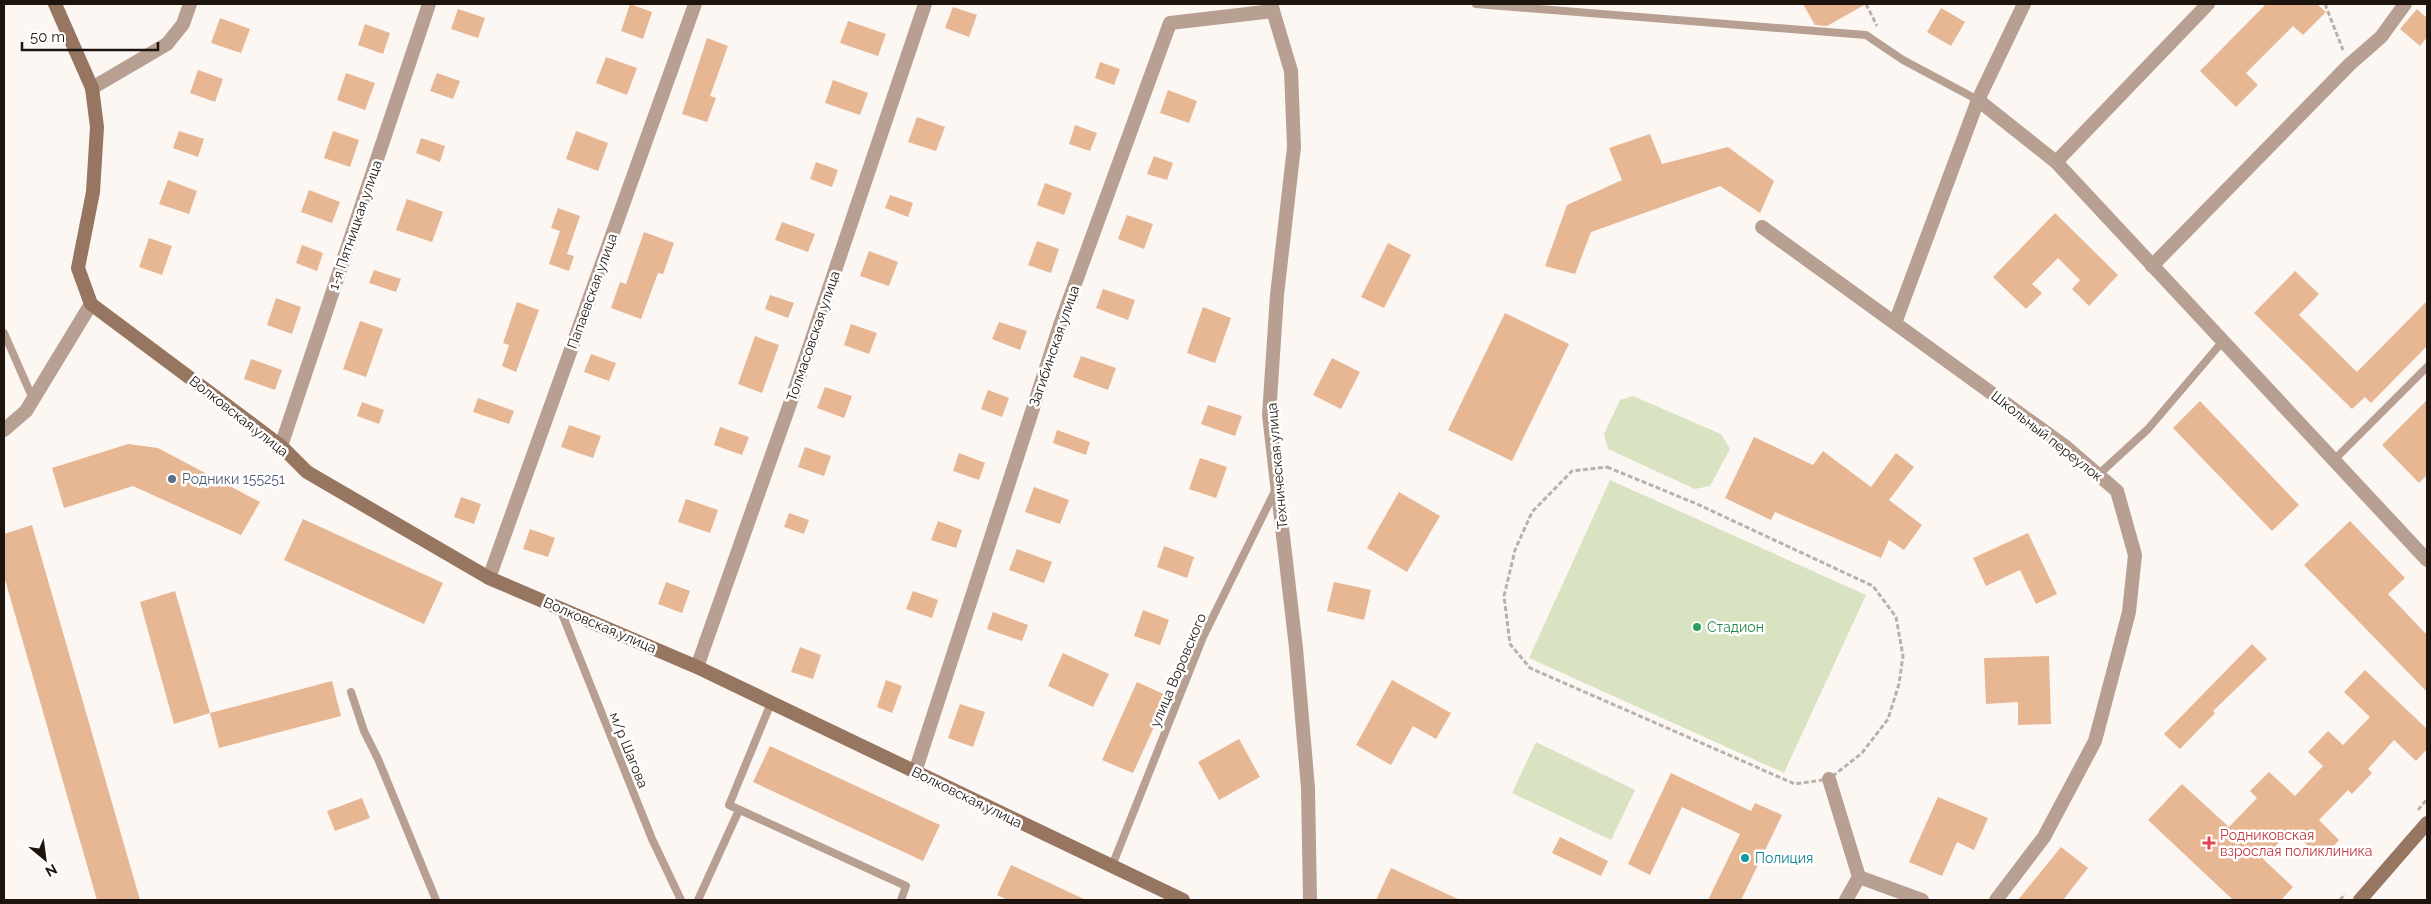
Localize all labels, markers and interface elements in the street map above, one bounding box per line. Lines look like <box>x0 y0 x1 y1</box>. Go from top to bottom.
scale bar <box>22 20 159 52</box>
text: 50 m <box>30 28 65 46</box>
street label: 1-я Пятницкая улица <box>325 158 385 292</box>
street label: Папаевская улица <box>564 231 620 351</box>
street label: Толмасовская улица <box>783 269 843 403</box>
street label: Загибинская улица <box>1026 283 1082 409</box>
street label: Волковская улица <box>186 372 292 460</box>
street label: Школьный переулок <box>1988 388 2106 484</box>
street label: Техническая улица <box>1264 402 1290 530</box>
place label: Родники 155251 <box>182 471 285 487</box>
marker: Родники 155251 <box>166 473 178 485</box>
street label: Волковская улица <box>541 594 659 656</box>
street label: улица Воровского <box>1147 611 1209 729</box>
place label: Стадион <box>1707 619 1764 635</box>
marker: Стадион <box>1691 621 1703 633</box>
street label: м/р Шагова <box>607 710 651 790</box>
street label: Волковская улица <box>909 763 1025 831</box>
place label: Родниковская взрослая поликлиника <box>2220 827 2373 859</box>
north arrow <box>20 834 70 884</box>
marker: Родниковская взрослая поликлиника <box>2202 836 2216 850</box>
place label: Полиция <box>1755 850 1813 866</box>
marker: Полиция <box>1739 852 1751 864</box>
text: N <box>43 861 60 880</box>

